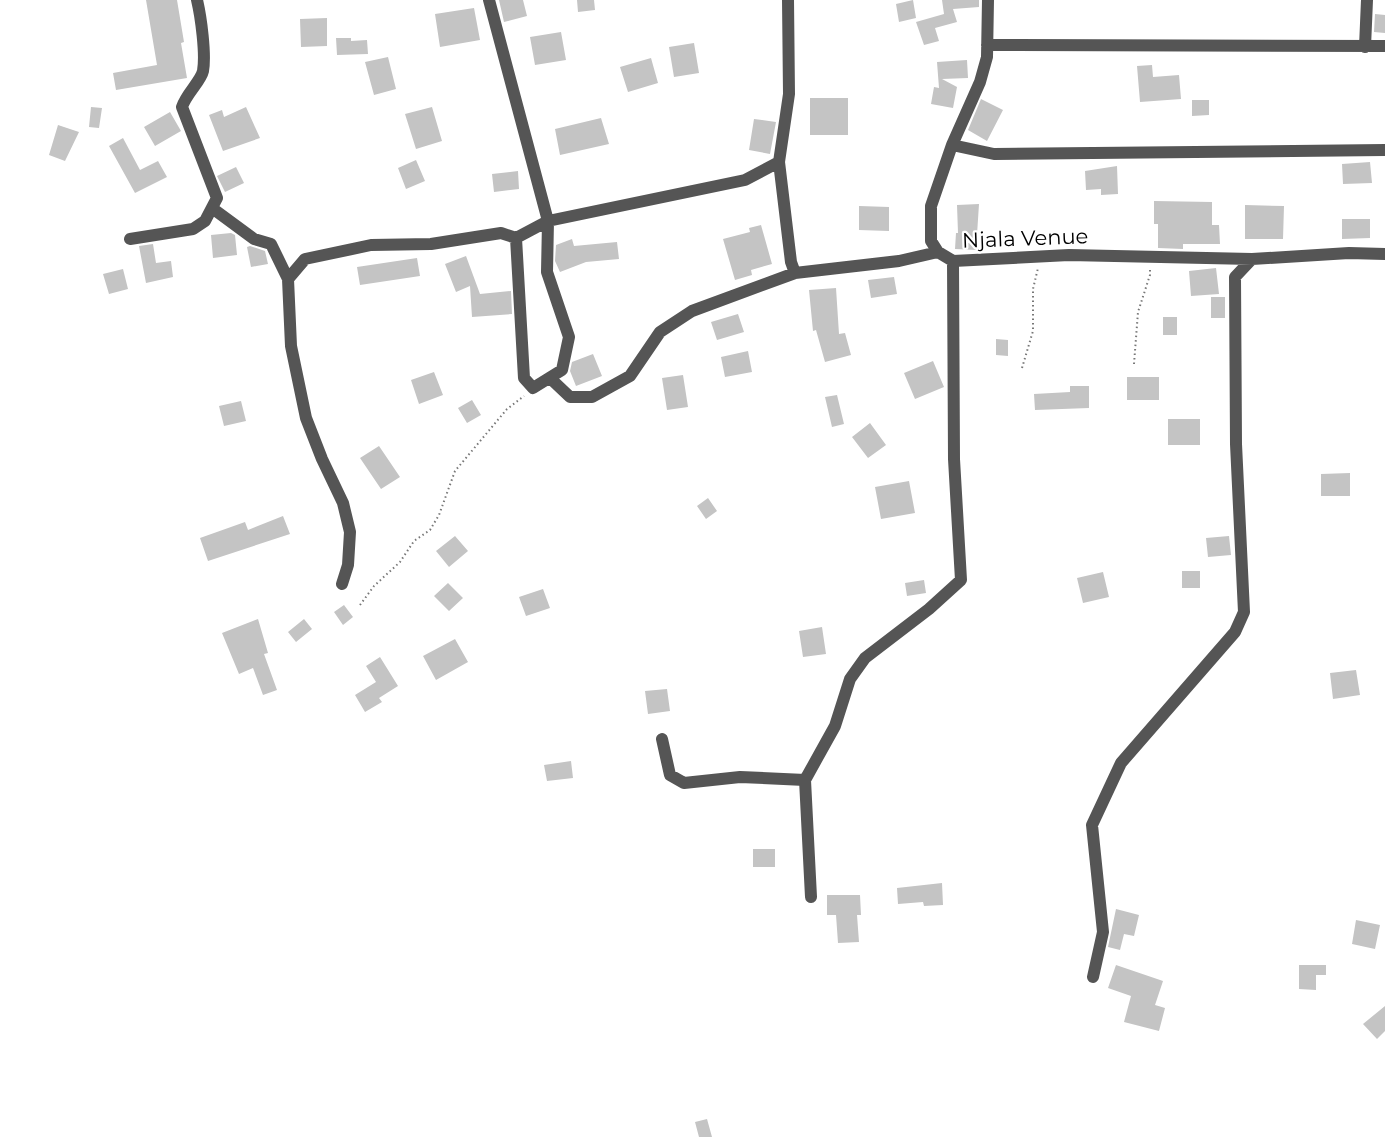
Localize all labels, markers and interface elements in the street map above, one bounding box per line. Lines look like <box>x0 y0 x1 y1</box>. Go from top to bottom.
street label: Njala Venue <box>961 223 1089 253</box>

